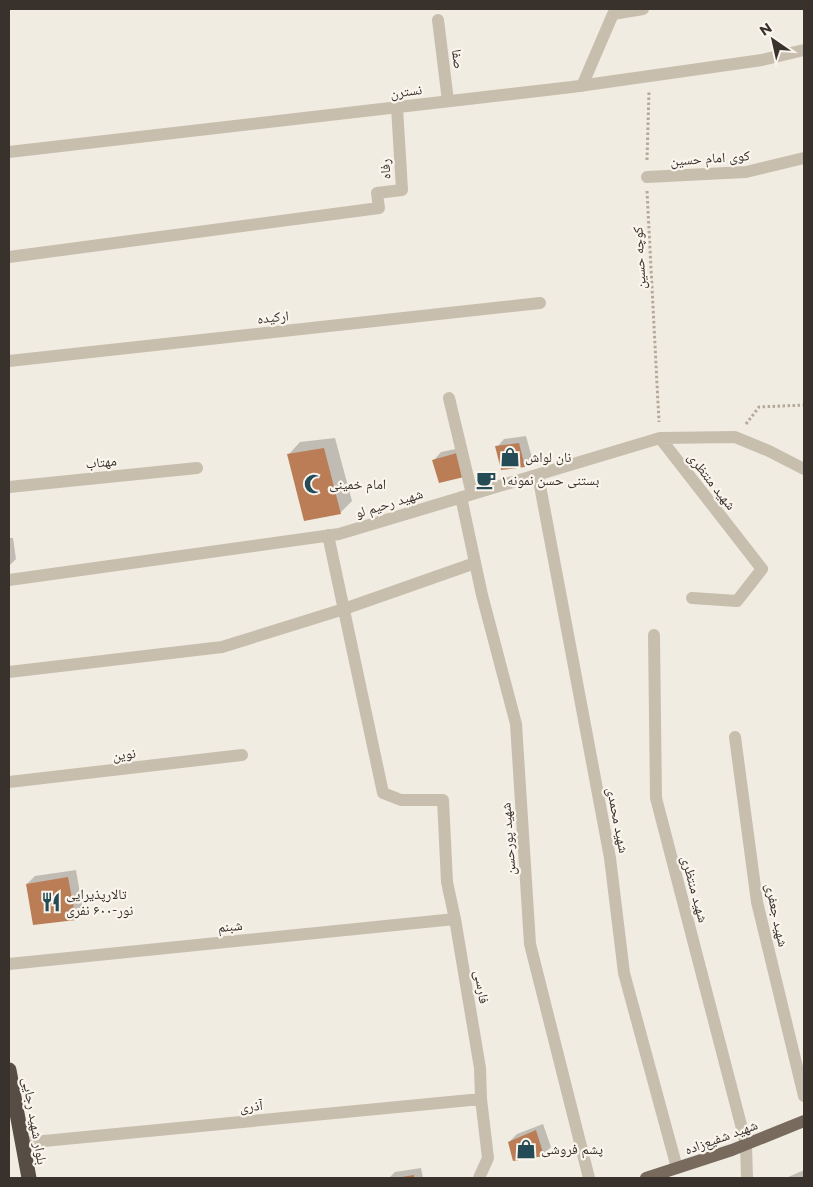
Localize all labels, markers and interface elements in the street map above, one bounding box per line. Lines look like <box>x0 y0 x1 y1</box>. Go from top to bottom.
north arrow <box>748 15 798 65</box>
text: N <box>756 19 775 40</box>
street label: صفا <box>448 48 468 70</box>
street label: نسترن <box>389 80 423 102</box>
street label: کوی امام حسین <box>670 146 751 171</box>
street label: رفاه <box>375 158 395 180</box>
street label: کوچه حسین <box>628 226 650 290</box>
street label: ارکیده <box>256 306 290 328</box>
shop icon: نان لواش <box>499 446 521 468</box>
place label: نان لواش <box>525 448 571 466</box>
street label: شهید منتظری <box>684 448 740 514</box>
street label: مهتاب <box>85 451 117 473</box>
cafe icon: بستنی حسن نمونه۱ <box>475 469 497 491</box>
place label: بستنی حسن نمونه۱ <box>501 471 599 489</box>
mosque icon: امام خمینی <box>303 473 325 495</box>
place label: امام خمینی <box>329 475 386 494</box>
street label: شهید رحیم لو <box>353 484 425 523</box>
street label: نوین <box>111 744 137 764</box>
street label: شهید محمدی <box>603 786 633 854</box>
street label: شهید پورحسن <box>496 802 520 876</box>
street label: شهید منتظری <box>677 854 713 924</box>
street label: شهید جعفری <box>762 882 792 948</box>
place label: تالارپذیرایی نور-۶۰۰ نفری <box>66 885 133 919</box>
restaurant icon: تالارپذیرایی نور-۶۰۰ نفری <box>40 891 62 913</box>
street label: شبنم <box>217 916 243 937</box>
street label: فارسی <box>470 969 494 1005</box>
street label: بلوار شهید رجایی <box>18 1076 52 1166</box>
street label: آذری <box>239 1096 264 1116</box>
street label: شهید شفیع‌زاده <box>682 1115 760 1159</box>
shop icon: پشم فروشی <box>515 1138 537 1160</box>
place label: پشم فروشی <box>541 1140 603 1159</box>

